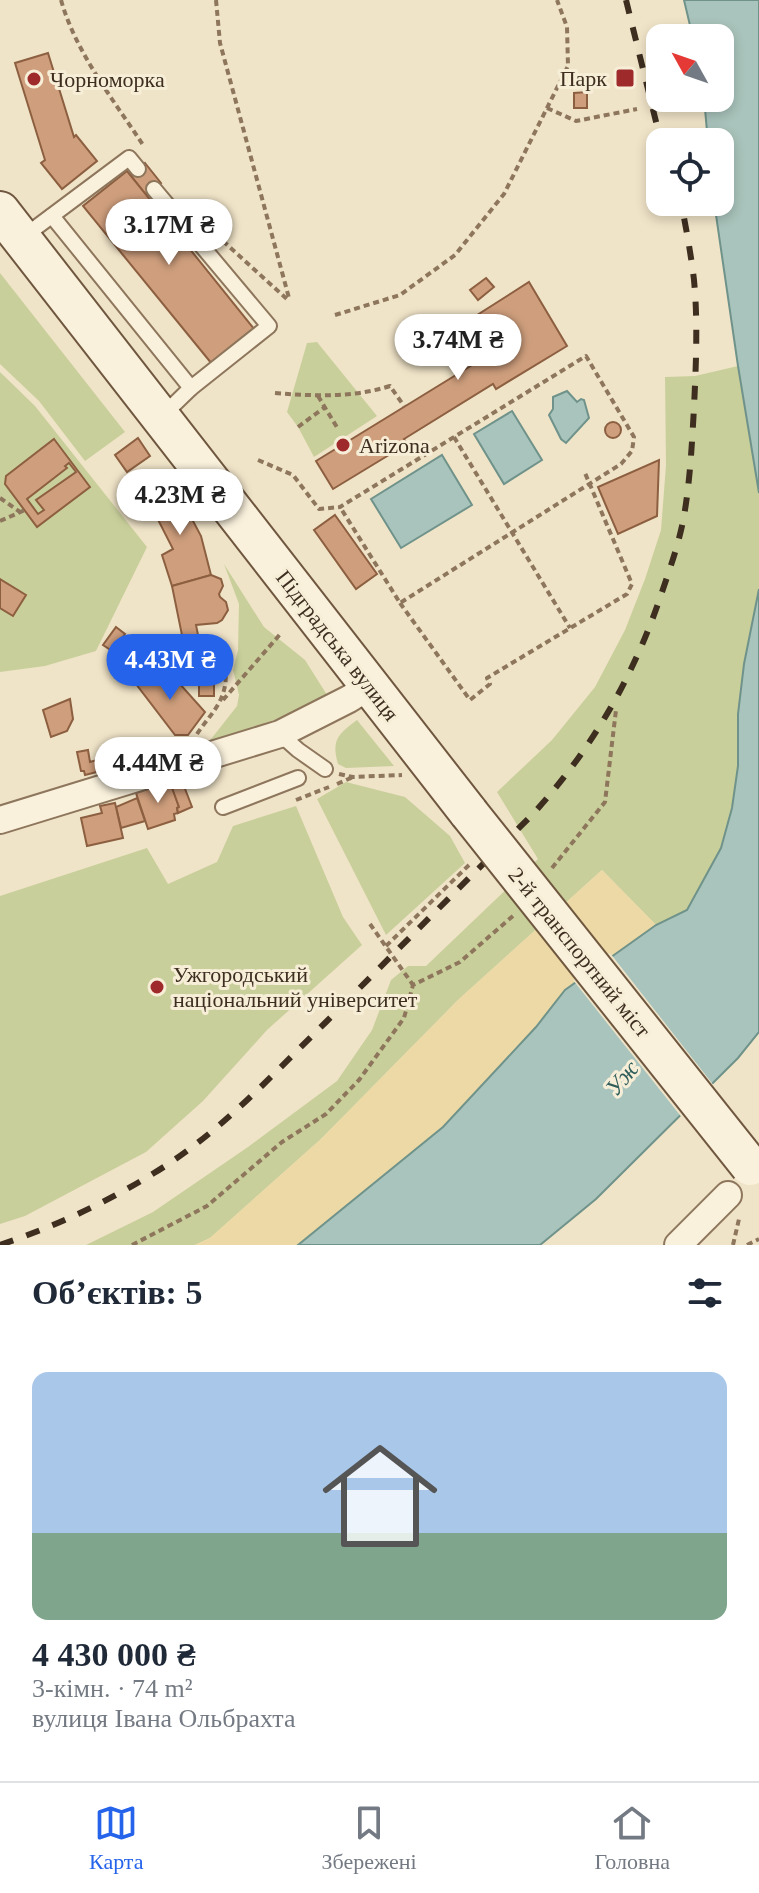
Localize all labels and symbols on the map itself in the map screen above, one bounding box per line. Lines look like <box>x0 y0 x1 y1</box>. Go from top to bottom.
north arrow <box>646 24 734 112</box>
place label: Парк <box>560 66 607 91</box>
place label: Чорноморка <box>50 67 165 92</box>
marker: Парк <box>614 67 636 89</box>
marker: Чорноморка <box>25 70 43 88</box>
pin: 3.17M ₴ <box>95 199 243 267</box>
pin: 3.74M ₴ <box>384 314 532 382</box>
place label: Arizona <box>359 433 430 458</box>
marker: Arizona <box>334 436 352 454</box>
pin: 4.23M ₴ <box>106 469 254 537</box>
street label: Підградська вулиця <box>271 565 404 725</box>
pin: 4.43M ₴ <box>96 634 244 702</box>
pin: 4.44M ₴ <box>84 737 232 805</box>
street label: 2-й транспортний міст <box>503 862 656 1043</box>
place label: Ужгородський національний університет <box>173 962 418 1012</box>
marker: Ужгородський національний університет <box>148 978 166 996</box>
water label: Уж <box>600 1055 644 1101</box>

